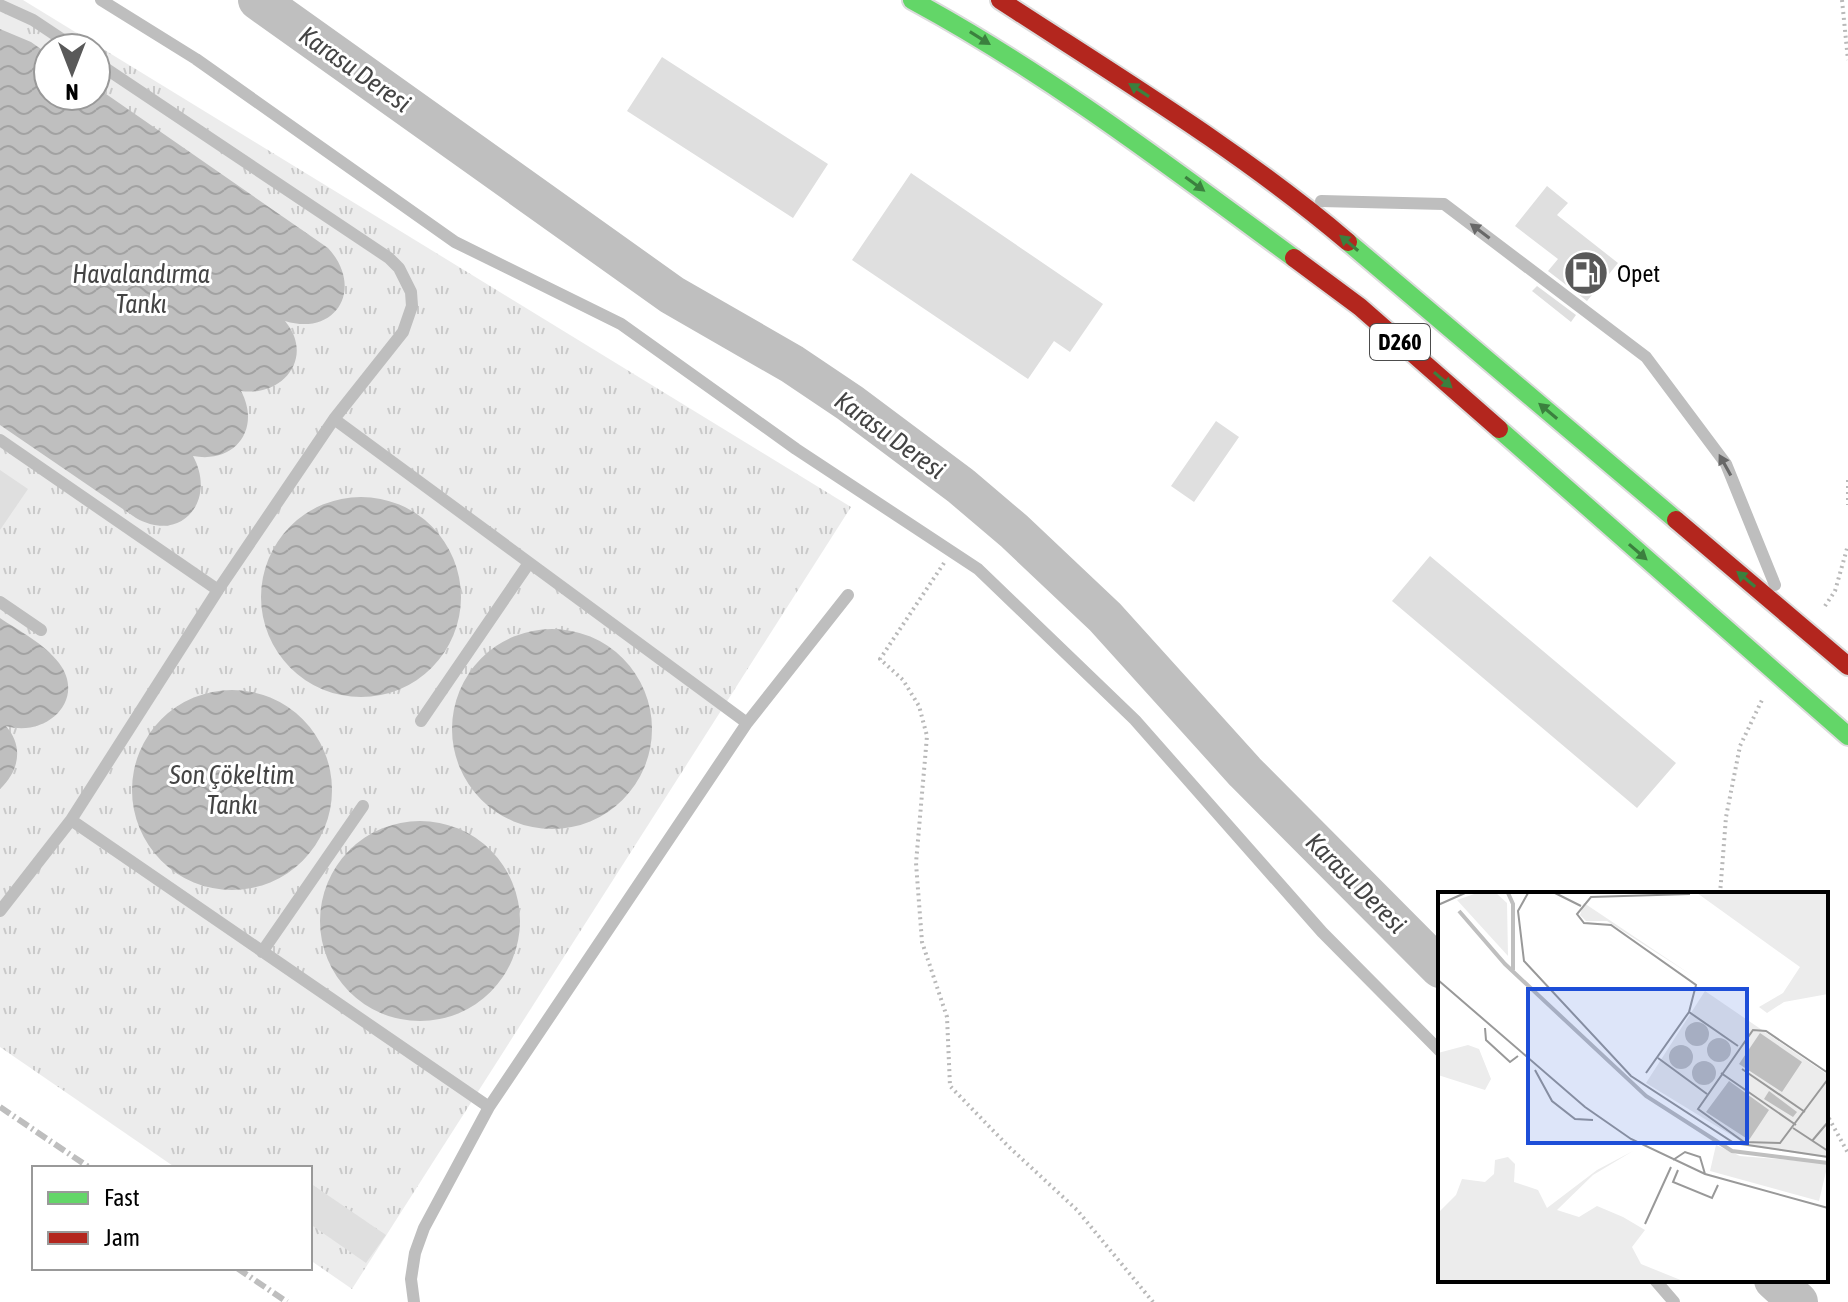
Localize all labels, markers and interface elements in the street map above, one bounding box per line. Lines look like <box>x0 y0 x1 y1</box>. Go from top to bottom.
water label: Karasu Deresi <box>294 20 416 118</box>
one-way arrow <box>969 31 991 45</box>
north arrow <box>32 32 112 112</box>
text: N <box>66 79 78 105</box>
one-way arrow <box>1129 83 1150 98</box>
one-way arrow <box>1184 176 1205 192</box>
one-way arrow <box>1470 224 1490 240</box>
one-way arrow <box>1340 235 1360 252</box>
fuel station icon: Opet <box>1562 249 1610 297</box>
water label: Havalandırma Tankı <box>72 259 210 319</box>
place label: Opet <box>1617 260 1660 287</box>
road number: D260 <box>1370 324 1430 360</box>
one-way arrow <box>1433 370 1452 388</box>
water label: Karasu Deresi <box>829 385 951 485</box>
one-way arrow <box>1538 403 1558 420</box>
one-way arrow <box>1718 454 1732 476</box>
one-way arrow <box>1628 542 1647 560</box>
one-way arrow <box>1736 571 1756 588</box>
water label: Son Çökeltim Tankı <box>168 760 295 820</box>
water label: Karasu Deresi <box>1300 827 1412 939</box>
inset map <box>1438 892 1828 1282</box>
legend <box>32 1166 312 1270</box>
text: Fast <box>104 1184 140 1211</box>
text: Jam <box>104 1224 140 1251</box>

